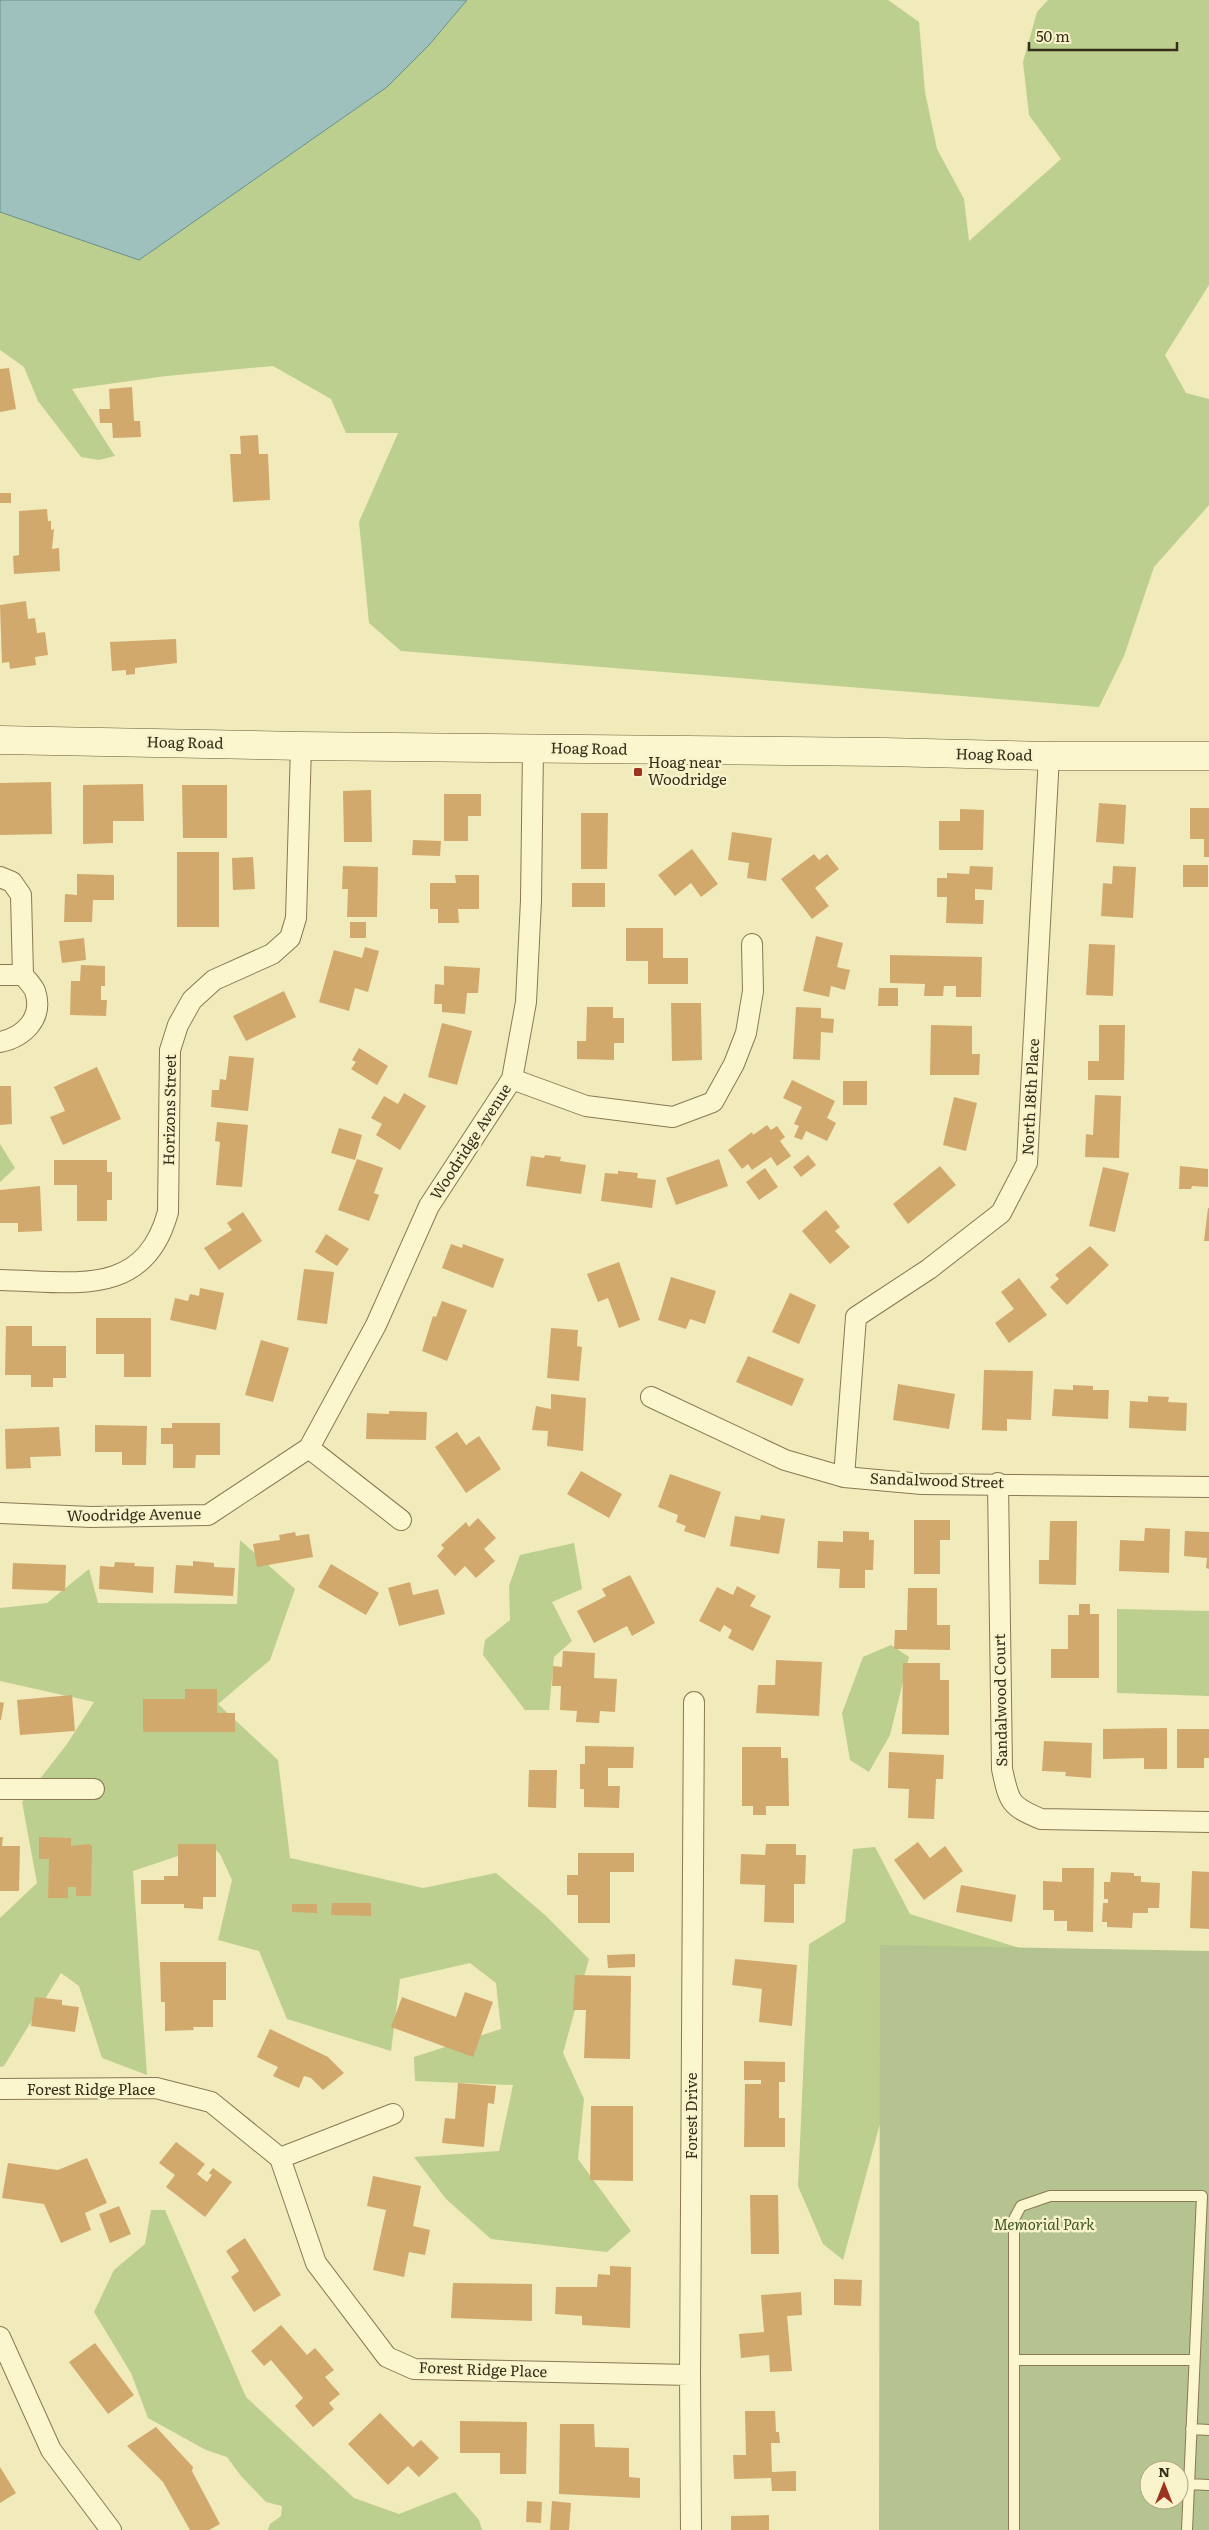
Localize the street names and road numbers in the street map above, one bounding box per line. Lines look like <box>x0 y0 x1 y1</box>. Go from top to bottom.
street label: Hoag Road <box>146 729 224 754</box>
street label: Hoag Road <box>550 735 628 760</box>
street label: Hoag Road <box>955 741 1033 766</box>
street label: North 18th Place <box>1015 1038 1044 1156</box>
street label: Horizons Street <box>156 1054 181 1166</box>
street label: Woodridge Avenue <box>423 1078 516 1204</box>
street label: Sandalwood Street <box>870 1466 1004 1493</box>
street label: Woodridge Avenue <box>67 1501 202 1526</box>
street label: Sandalwood Court <box>987 1633 1012 1767</box>
street label: Forest Drive <box>679 2072 702 2159</box>
street label: Forest Ridge Place <box>27 2077 156 2100</box>
street label: Forest Ridge Place <box>418 2355 548 2382</box>

